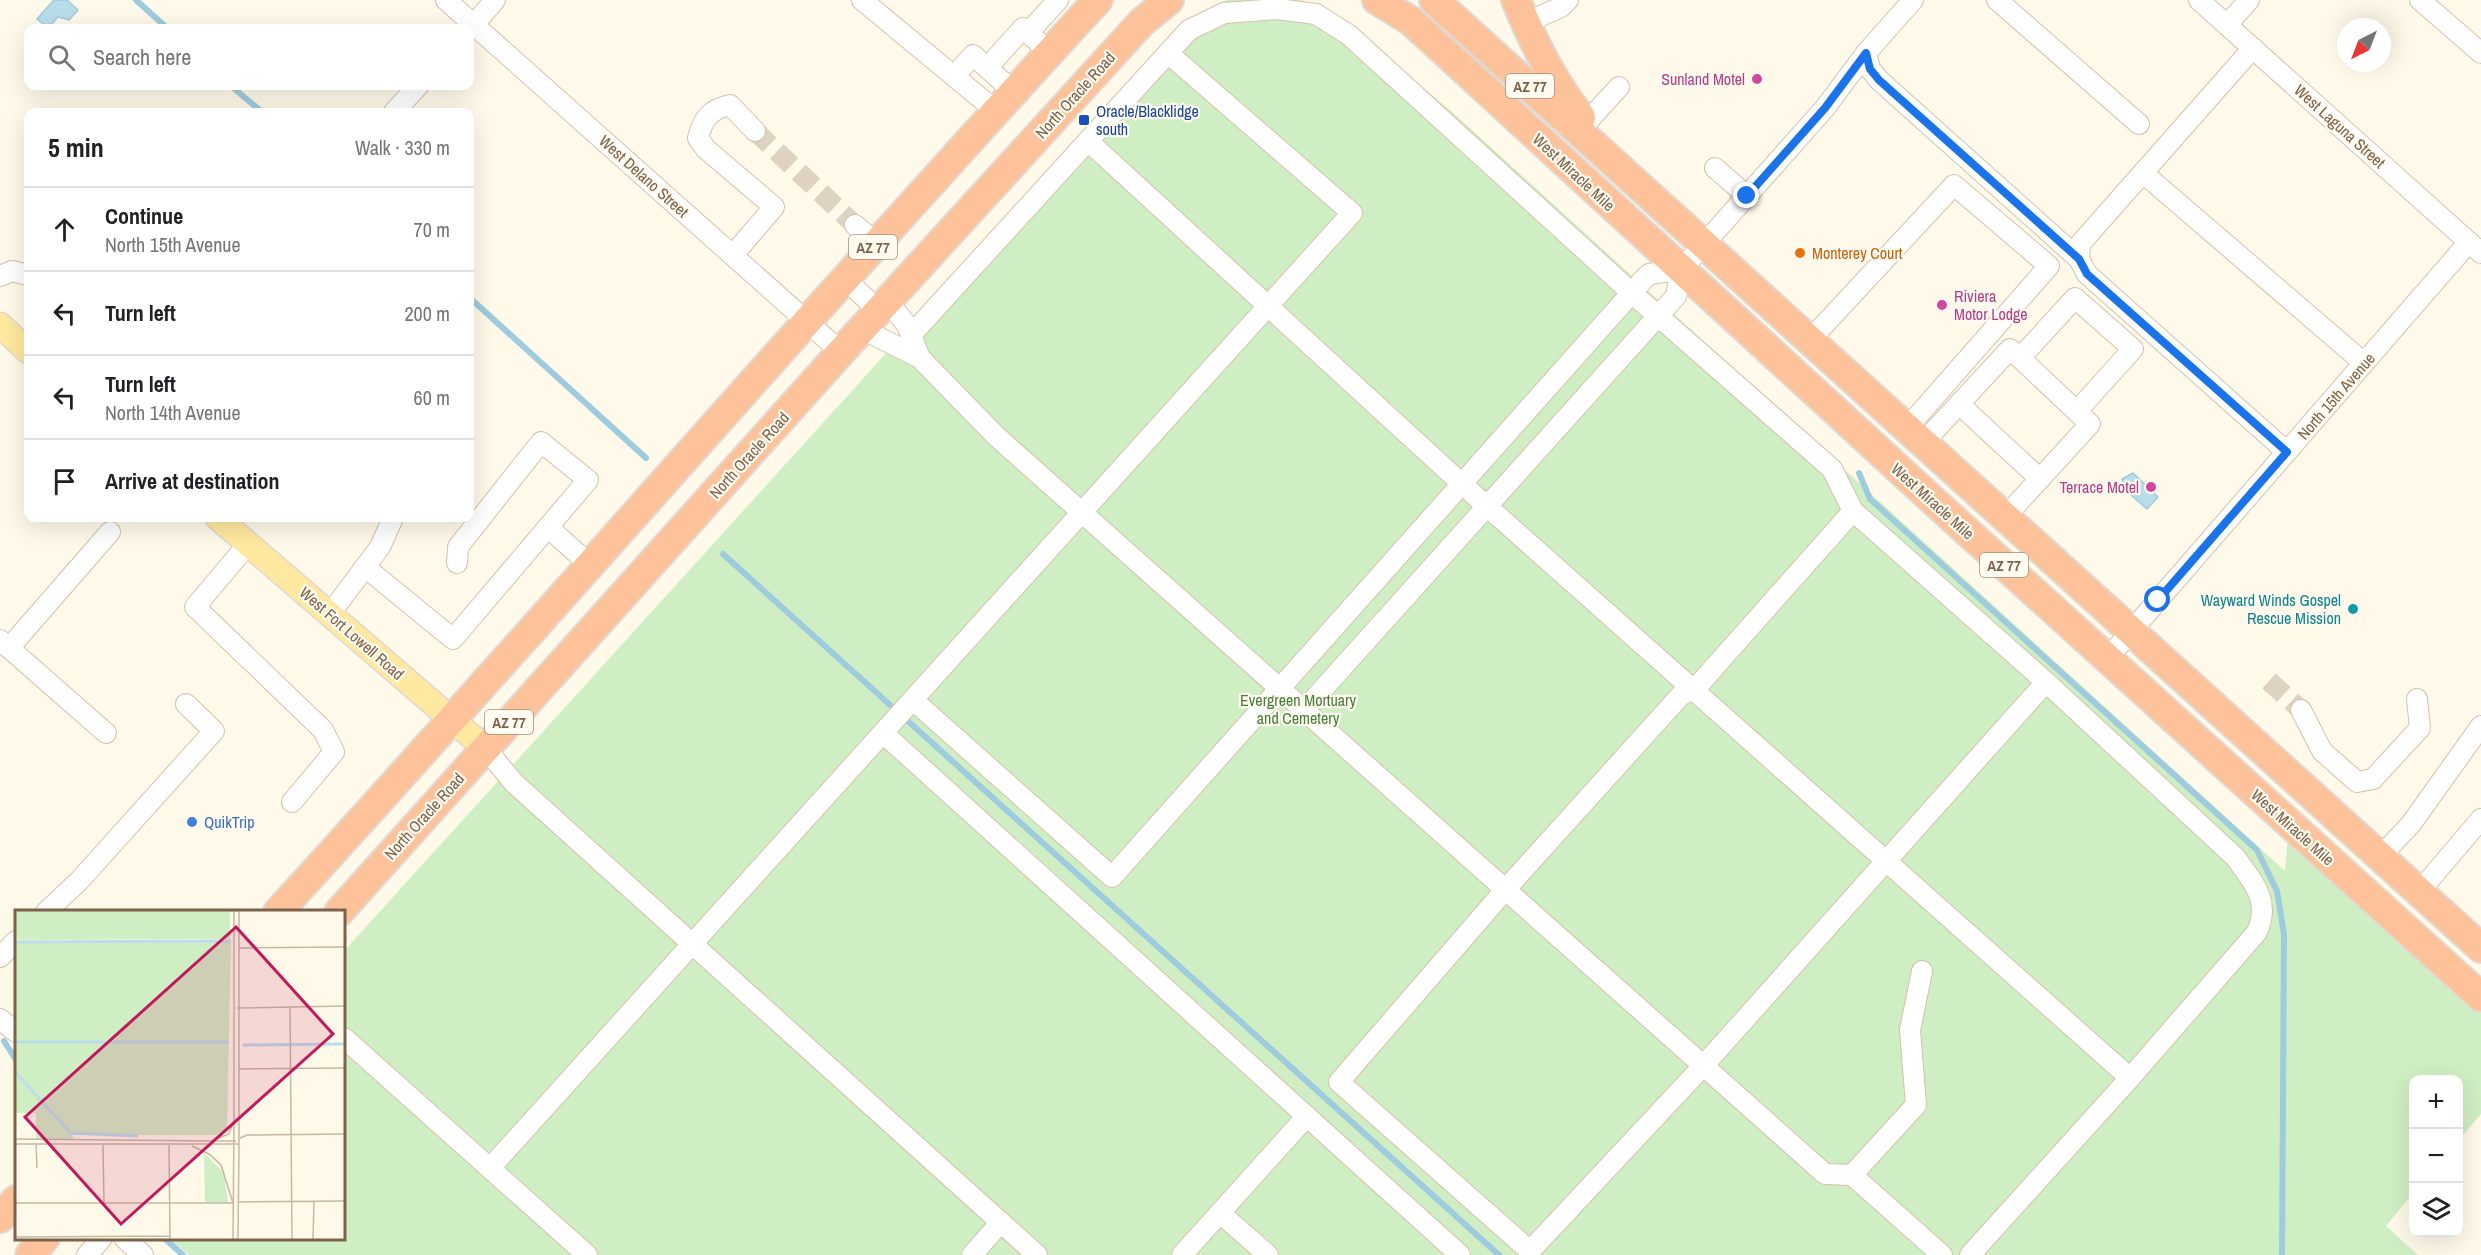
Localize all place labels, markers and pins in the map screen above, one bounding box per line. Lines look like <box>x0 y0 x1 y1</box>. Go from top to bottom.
place label: Sunland Motel <box>1661 68 1745 90</box>
marker: Sunland Motel <box>1750 72 1764 86</box>
place label: Oracle/Blacklidge south <box>1096 100 1199 140</box>
marker: Oracle/Blacklidge south <box>1077 113 1091 127</box>
place label: Monterey Court <box>1812 242 1903 264</box>
marker: Monterey Court <box>1793 246 1807 260</box>
place label: Riviera Motor Lodge <box>1954 285 2028 325</box>
marker: Riviera Motor Lodge <box>1935 298 1949 312</box>
place label: Terrace Motel <box>2060 476 2139 498</box>
marker: Terrace Motel <box>2144 480 2158 494</box>
place label: Wayward Winds Gospel Rescue Mission <box>2201 589 2341 629</box>
marker: Wayward Winds Gospel Rescue Mission <box>2346 602 2360 616</box>
place label: QuikTrip <box>204 811 255 833</box>
marker: QuikTrip <box>185 815 199 829</box>

